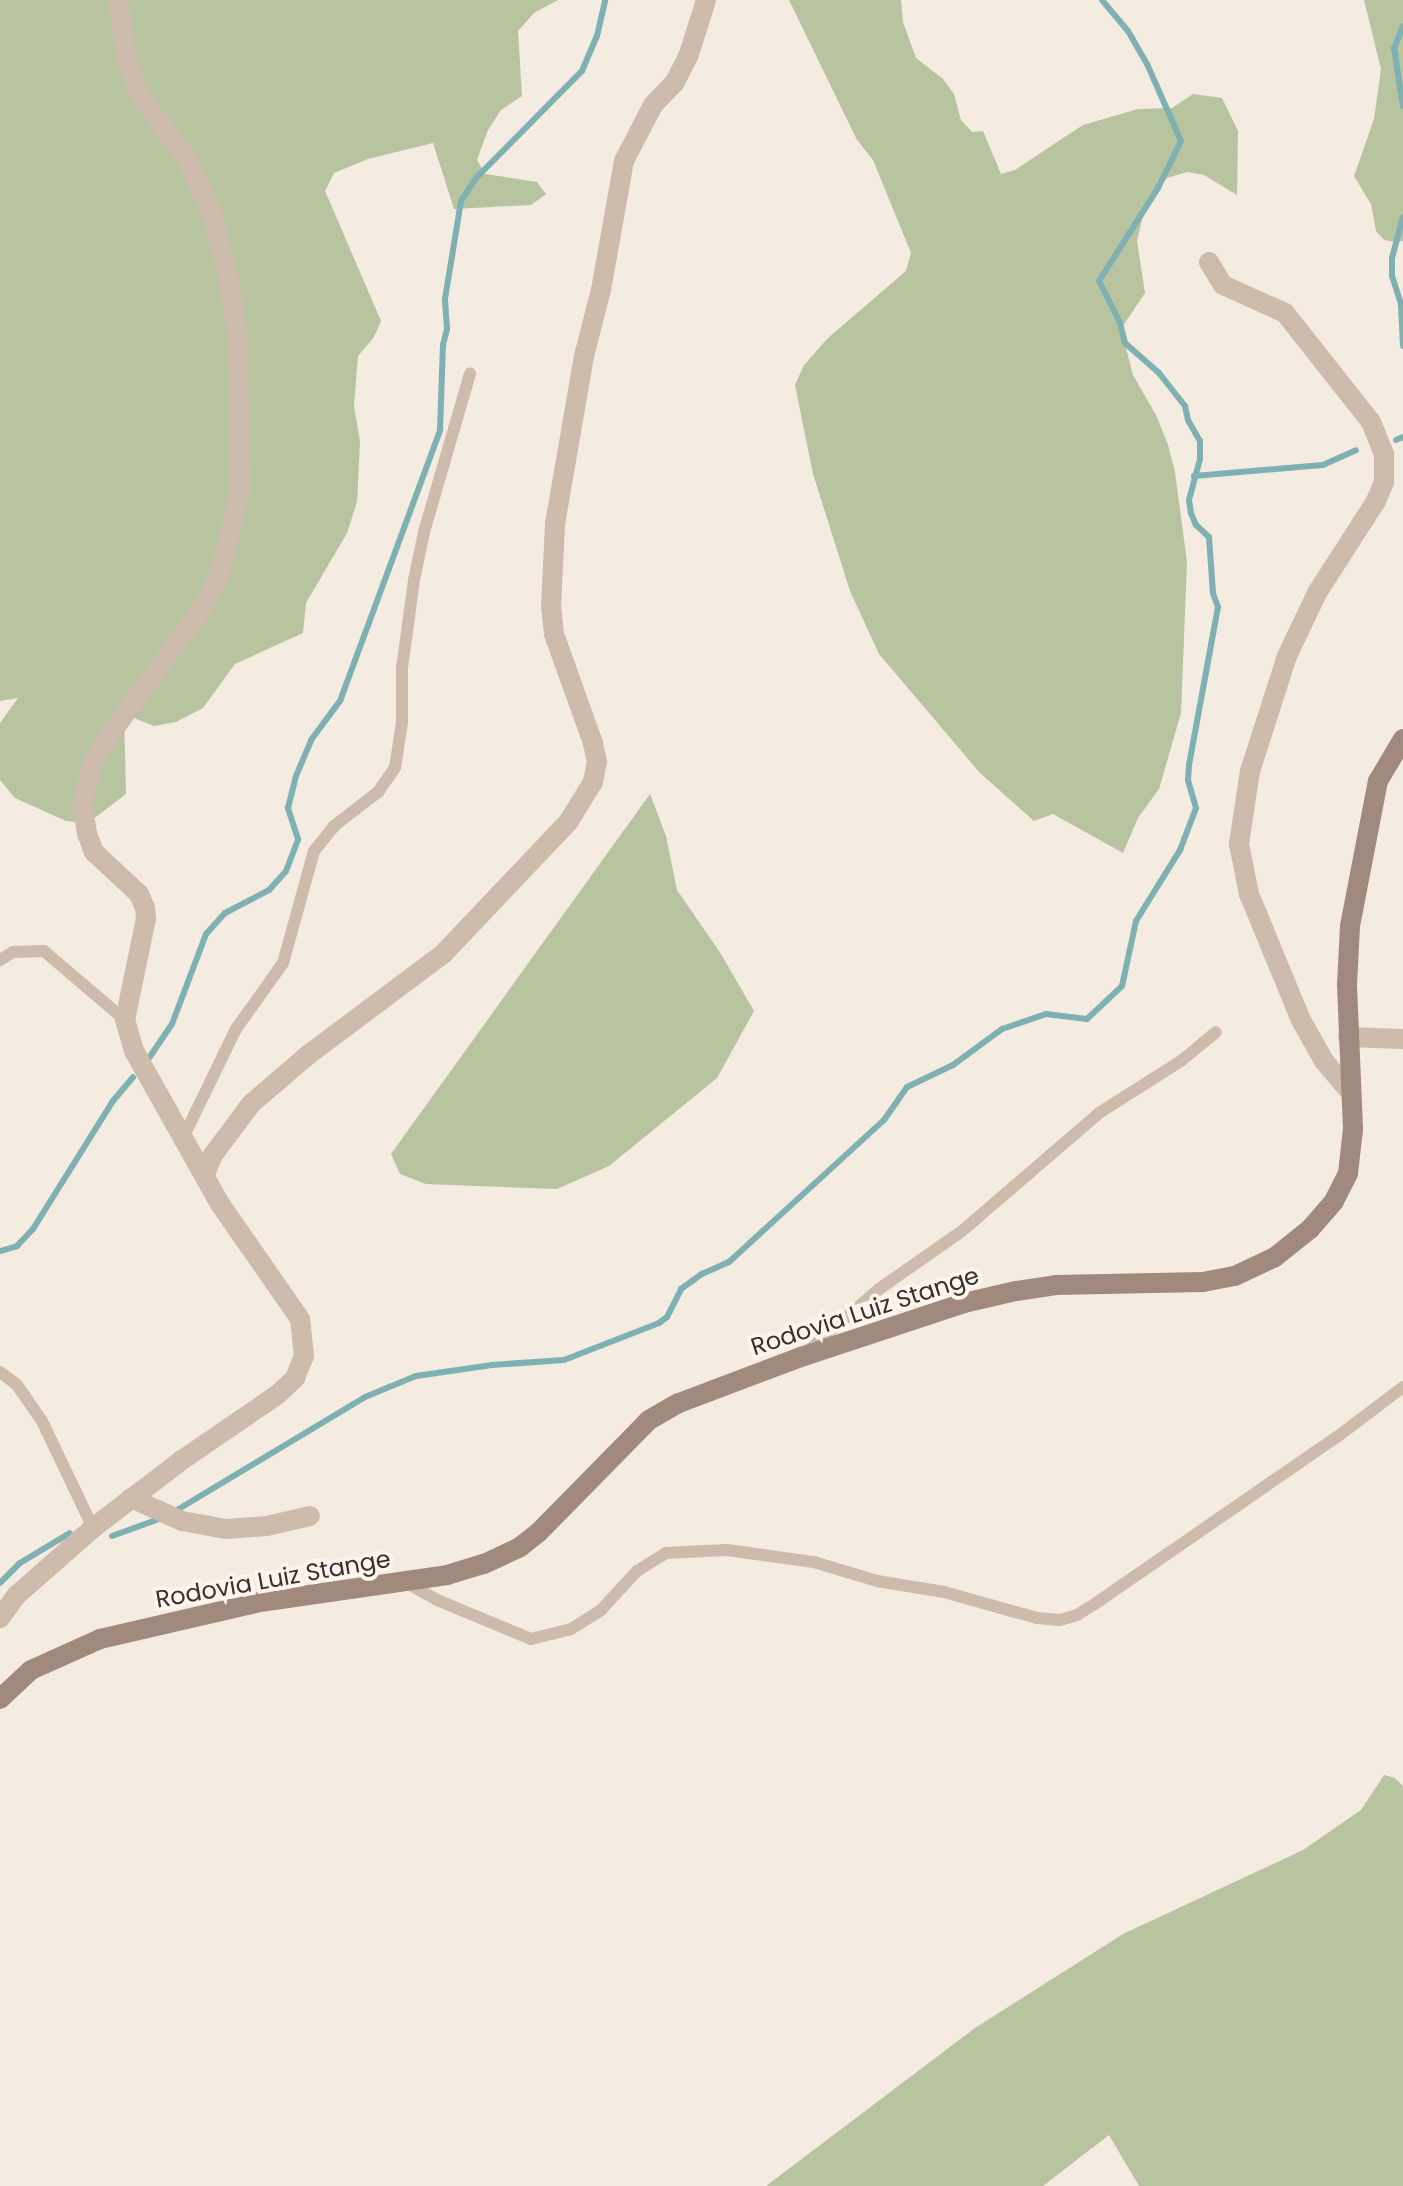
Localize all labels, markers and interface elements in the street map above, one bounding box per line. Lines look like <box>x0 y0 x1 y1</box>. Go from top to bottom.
street label: Rodovia Luiz Stange <box>747 1261 983 1361</box>
street label: Rodovia Luiz Stange <box>153 1544 393 1614</box>

